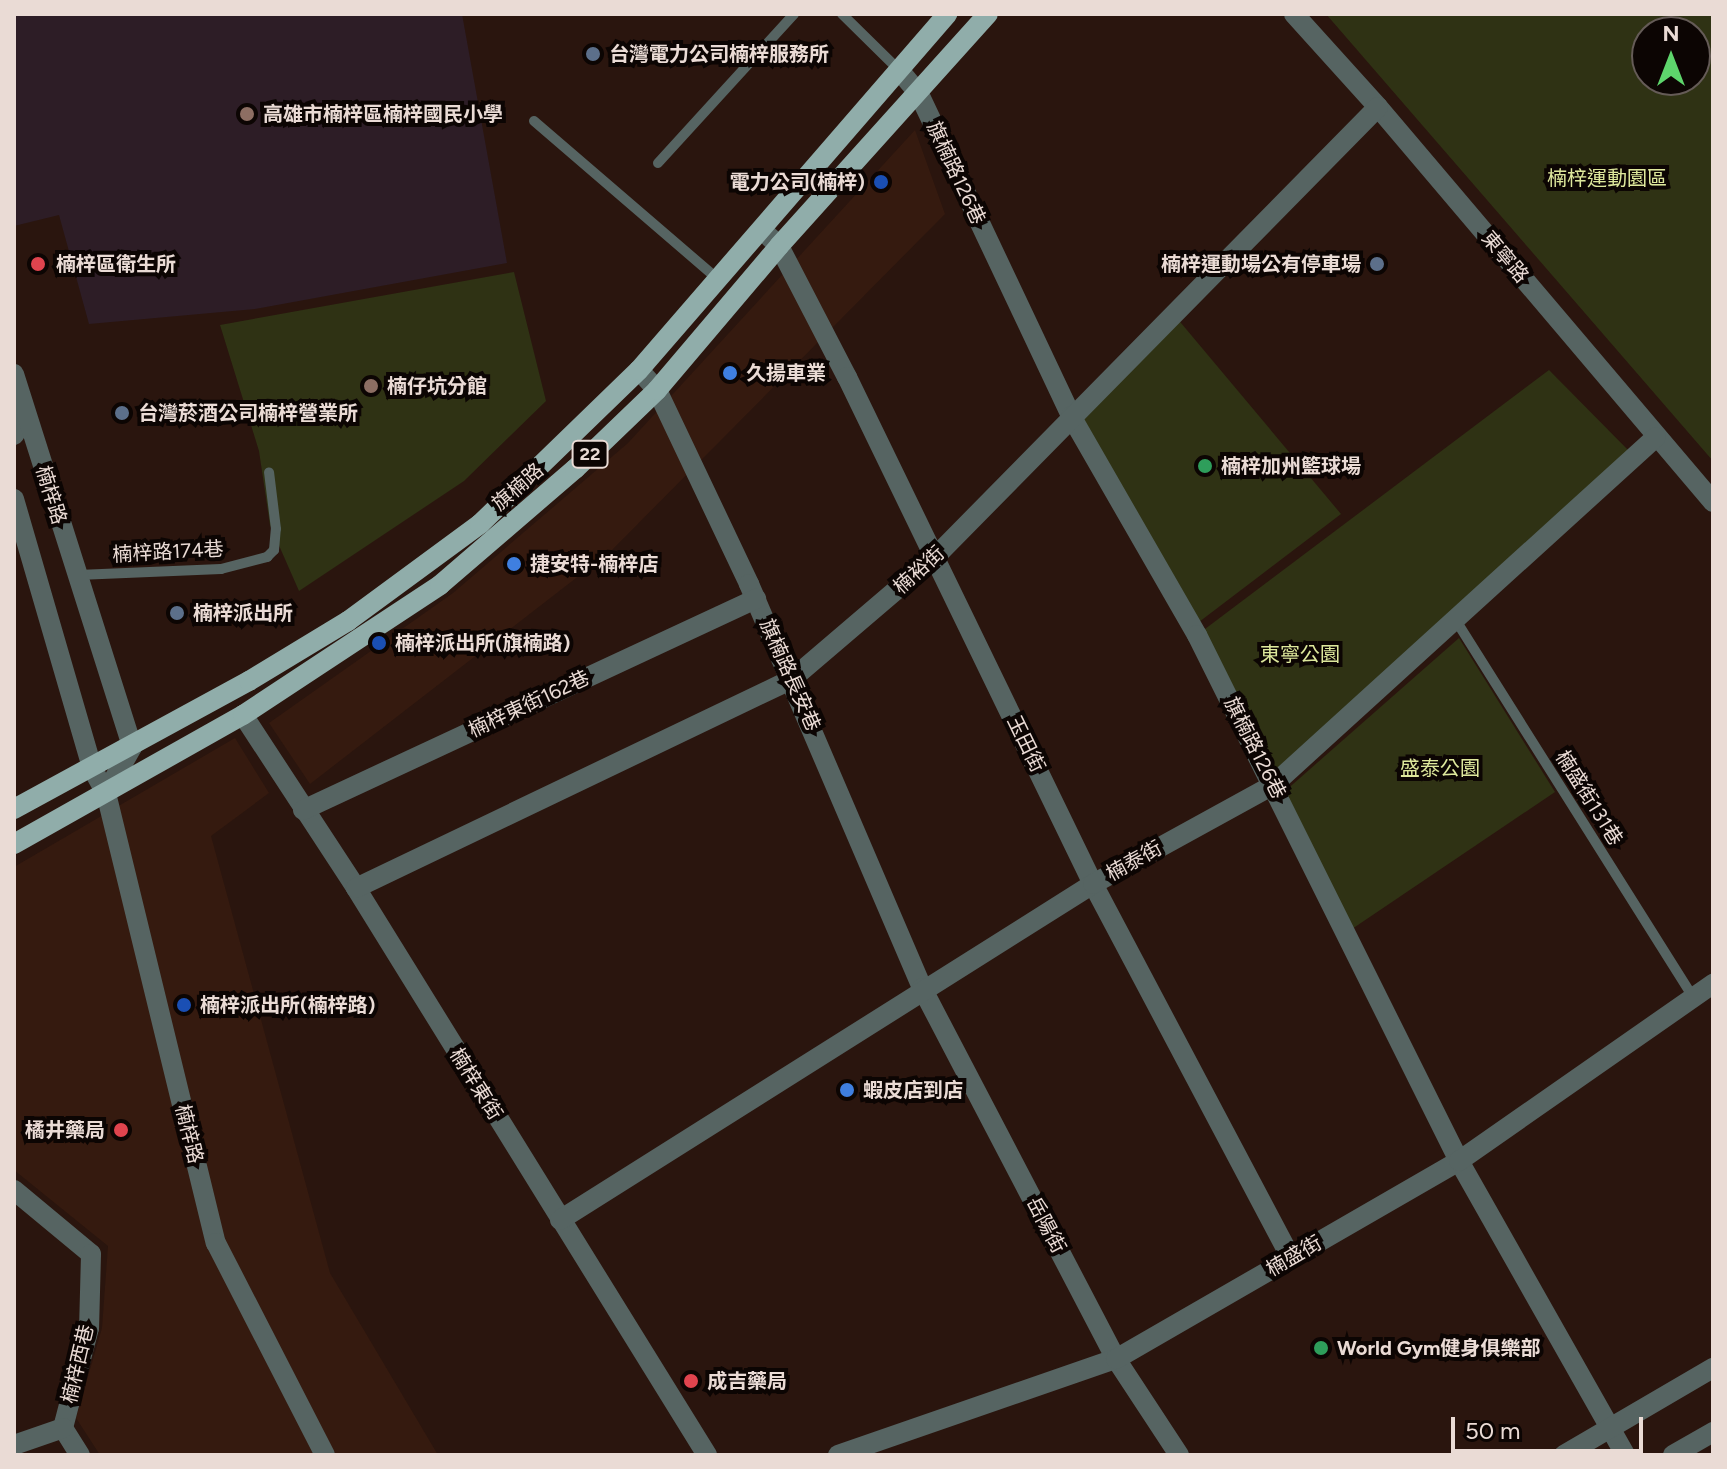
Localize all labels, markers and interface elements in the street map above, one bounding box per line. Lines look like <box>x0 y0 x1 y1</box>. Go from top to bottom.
north arrow <box>1631 16 1711 96</box>
text: N <box>1662 20 1680 47</box>
place label: 台灣電力公司楠梓服務所 <box>609 42 829 66</box>
marker: 台灣電力公司楠梓服務所 <box>584 45 602 63</box>
place label: 高雄市楠梓區楠梓國民小學 <box>263 102 503 126</box>
marker: 高雄市楠梓區楠梓國民小學 <box>238 105 256 123</box>
street label: 旗楠路126巷 <box>922 118 990 228</box>
park label: 楠梓運動園區 <box>1547 166 1667 190</box>
place label: 電力公司(楠梓) <box>730 170 865 194</box>
marker: 電力公司(楠梓) <box>872 173 890 191</box>
street label: 東寧路 <box>1477 226 1533 288</box>
place label: 楠梓區衛生所 <box>56 252 176 276</box>
place label: 楠梓運動場公有停車場 <box>1161 252 1361 276</box>
marker: 楠梓區衛生所 <box>27 253 49 275</box>
marker: 楠梓運動場公有停車場 <box>1368 255 1386 273</box>
place label: 久揚車業 <box>746 361 826 385</box>
marker: 久揚車業 <box>721 364 739 382</box>
place label: 楠仔坑分館 <box>387 374 487 398</box>
marker: 楠仔坑分館 <box>362 377 380 395</box>
place label: 台灣菸酒公司楠梓營業所 <box>138 401 358 425</box>
marker: 台灣菸酒公司楠梓營業所 <box>113 404 131 422</box>
road number: 22 <box>570 440 610 468</box>
place label: 楠梓加州籃球場 <box>1221 454 1361 478</box>
marker: 楠梓加州籃球場 <box>1196 457 1214 475</box>
street label: 旗楠路 <box>487 458 549 516</box>
street label: 楠梓路 <box>31 463 71 527</box>
street label: 楠梓路174巷 <box>112 537 224 567</box>
street label: 楠裕街 <box>889 541 949 599</box>
place label: 捷安特-楠梓店 <box>530 552 658 576</box>
marker: 捷安特-楠梓店 <box>505 555 523 573</box>
place label: 楠梓派出所 <box>193 601 293 625</box>
marker: 楠梓派出所 <box>168 604 186 622</box>
street label: 旗楠路長安巷 <box>755 615 825 735</box>
place label: 楠梓派出所(旗楠路) <box>395 631 570 655</box>
marker: 楠梓派出所(旗楠路) <box>370 634 388 652</box>
park label: 東寧公園 <box>1260 642 1340 666</box>
street label: 楠梓東街162巷 <box>465 665 593 743</box>
street label: 旗楠路126巷 <box>1219 693 1291 803</box>
street label: 玉田街 <box>1002 712 1050 776</box>
street label: 楠盛街131巷 <box>1550 746 1628 850</box>
park label: 盛泰公園 <box>1400 756 1480 780</box>
street label: 楠泰街 <box>1102 836 1166 886</box>
place label: 楠梓派出所(楠梓路) <box>200 993 375 1017</box>
marker: 楠梓派出所(楠梓路) <box>175 996 193 1014</box>
street label: 楠梓東街 <box>445 1044 507 1124</box>
place label: 蝦皮店到店 <box>863 1078 963 1102</box>
marker: 蝦皮店到店 <box>838 1081 856 1099</box>
street label: 楠梓路 <box>170 1102 208 1166</box>
place label: 橘井藥局 <box>25 1118 105 1142</box>
marker: 橘井藥局 <box>112 1121 130 1139</box>
street label: 岳陽街 <box>1021 1193 1071 1257</box>
street label: 楠盛街 <box>1262 1231 1326 1281</box>
street label: 楠梓西巷 <box>57 1322 99 1406</box>
place label: World Gym健身俱樂部 <box>1337 1336 1540 1360</box>
marker: World Gym健身俱樂部 <box>1312 1339 1330 1357</box>
place label: 成吉藥局 <box>707 1369 787 1393</box>
marker: 成吉藥局 <box>682 1372 700 1390</box>
scale bar <box>1455 1401 1647 1451</box>
text: 50 m <box>1465 1416 1521 1445</box>

